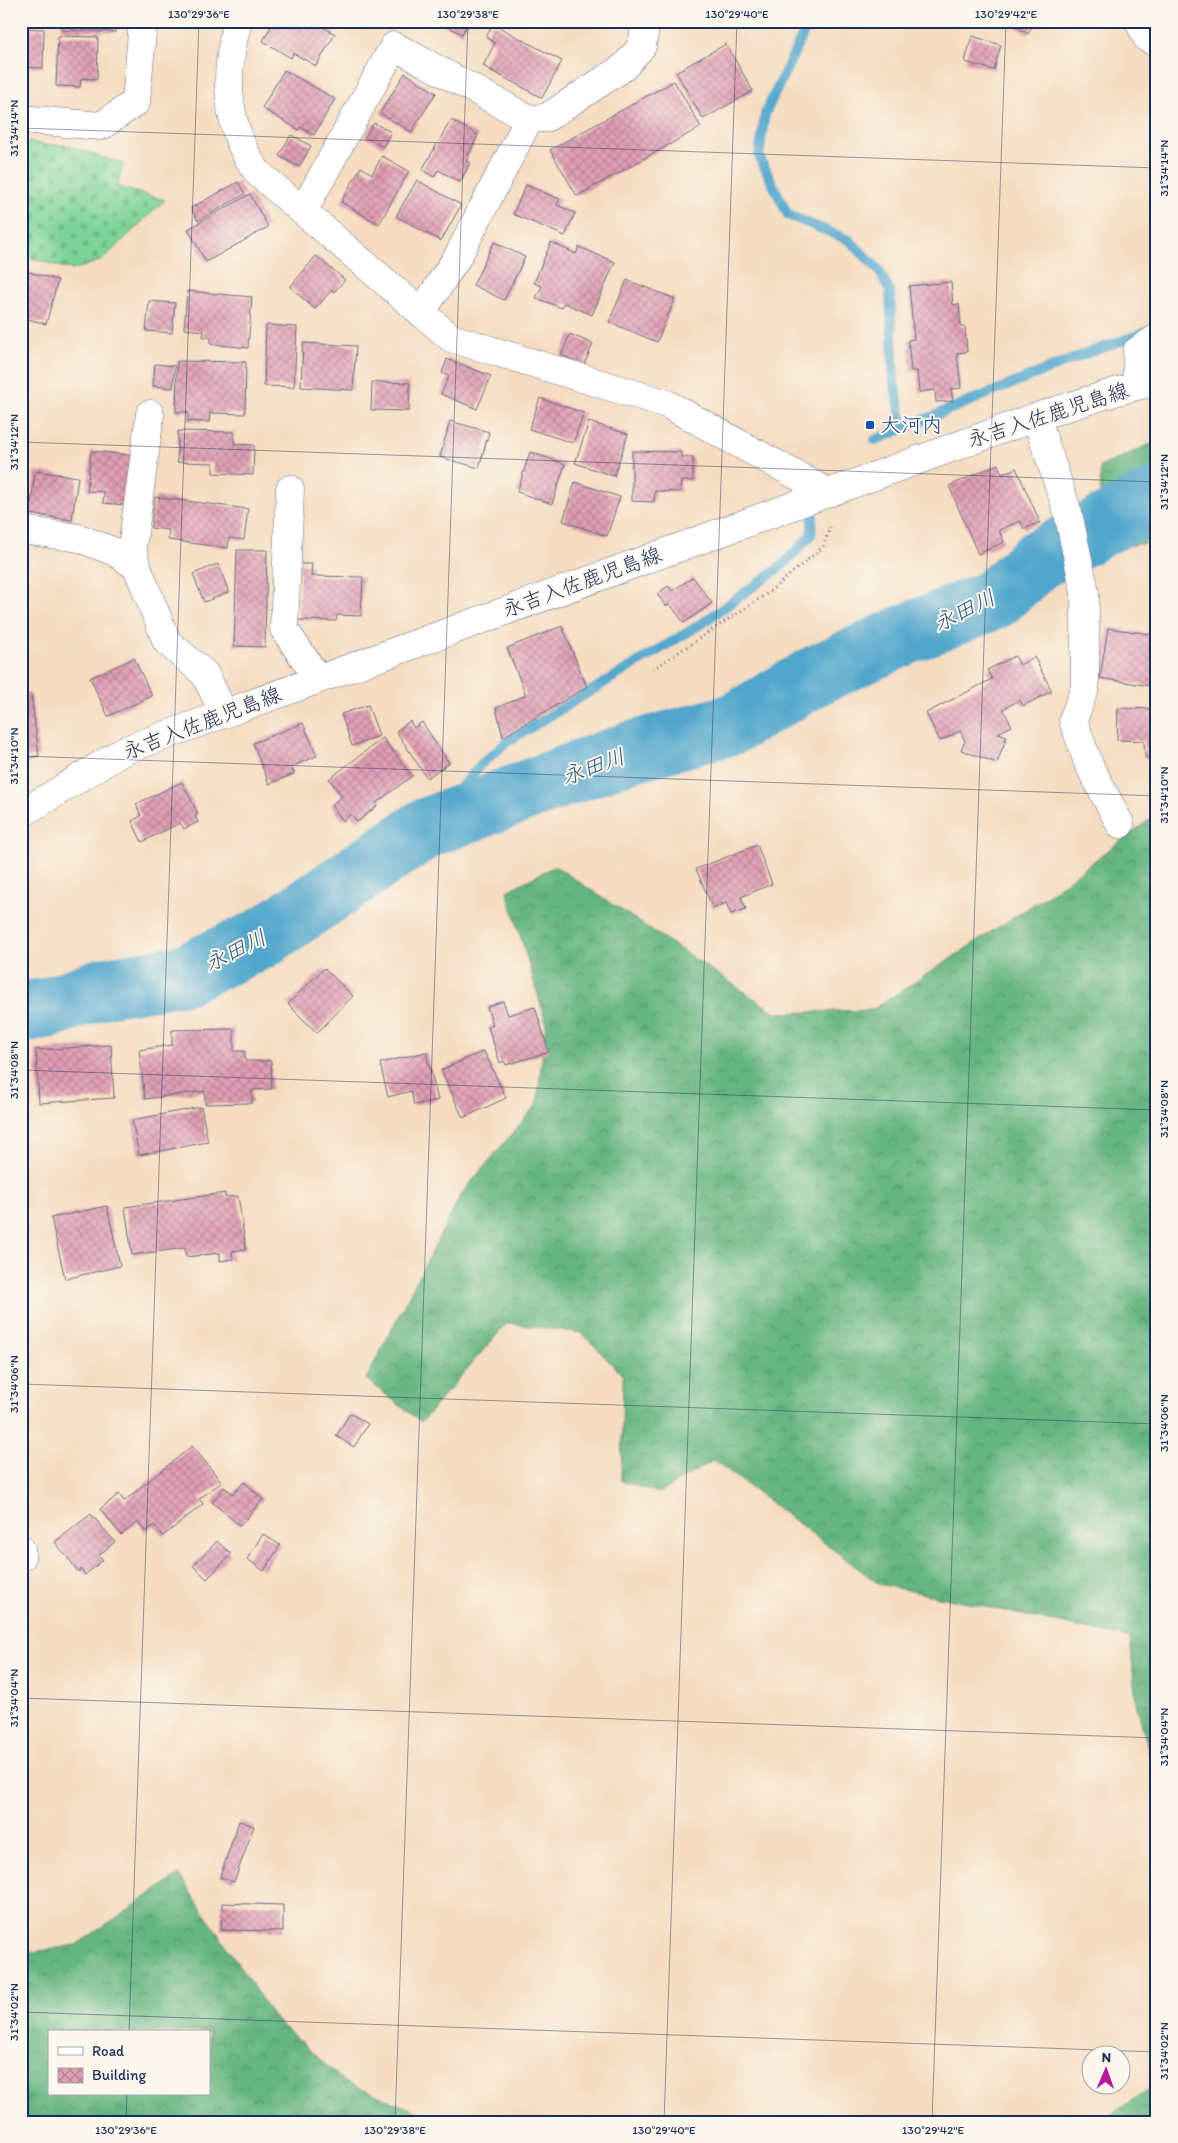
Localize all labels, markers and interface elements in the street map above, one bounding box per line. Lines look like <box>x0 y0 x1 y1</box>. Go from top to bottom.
text: 130°29'36"E <box>168 7 230 21</box>
text: 130°29'38"E <box>437 7 499 21</box>
text: 130°29'40"E <box>705 7 769 21</box>
text: 130°29'42"E <box>975 7 1038 21</box>
text: 31°34'14"N <box>7 100 21 156</box>
text: 31°34'14"N <box>1157 140 1171 196</box>
street label: 永吉入佐鹿児島線 <box>964 377 1132 452</box>
place label: 大河内 <box>880 412 943 437</box>
text: 31°34'12"N <box>7 414 21 470</box>
marker: 大河内 <box>864 419 876 431</box>
text: 31°34'12"N <box>1157 454 1171 510</box>
street label: 永吉入佐鹿児島線 <box>499 541 665 622</box>
water label: 永田川 <box>929 584 1000 637</box>
street label: 永吉入佐鹿児島線 <box>119 681 285 764</box>
text: 31°34'10"N <box>7 727 21 785</box>
water label: 永田川 <box>558 742 629 790</box>
text: 31°34'10"N <box>1157 766 1171 824</box>
water label: 永田川 <box>200 924 271 977</box>
text: 31°34'08"N <box>7 1041 21 1099</box>
text: 31°34'08"N <box>1157 1080 1171 1138</box>
text: 31°34'06"N <box>7 1355 21 1413</box>
text: 31°34'06"N <box>1157 1394 1171 1452</box>
text: 31°34'04"N <box>7 1669 21 1727</box>
text: 31°34'04"N <box>1157 1708 1171 1766</box>
text: 31°34'02"N <box>7 1983 21 2041</box>
text: 31°34'02"N <box>1157 2022 1171 2080</box>
legend <box>48 2030 210 2096</box>
text: Road <box>92 2042 125 2060</box>
north arrow <box>1080 2046 1130 2096</box>
text: N <box>1101 2049 1111 2066</box>
text: Building <box>92 2066 146 2084</box>
text: 130°29'36"E <box>95 2123 157 2137</box>
text: 130°29'38"E <box>364 2123 426 2137</box>
text: 130°29'40"E <box>632 2123 696 2137</box>
text: 130°29'42"E <box>902 2123 965 2137</box>

